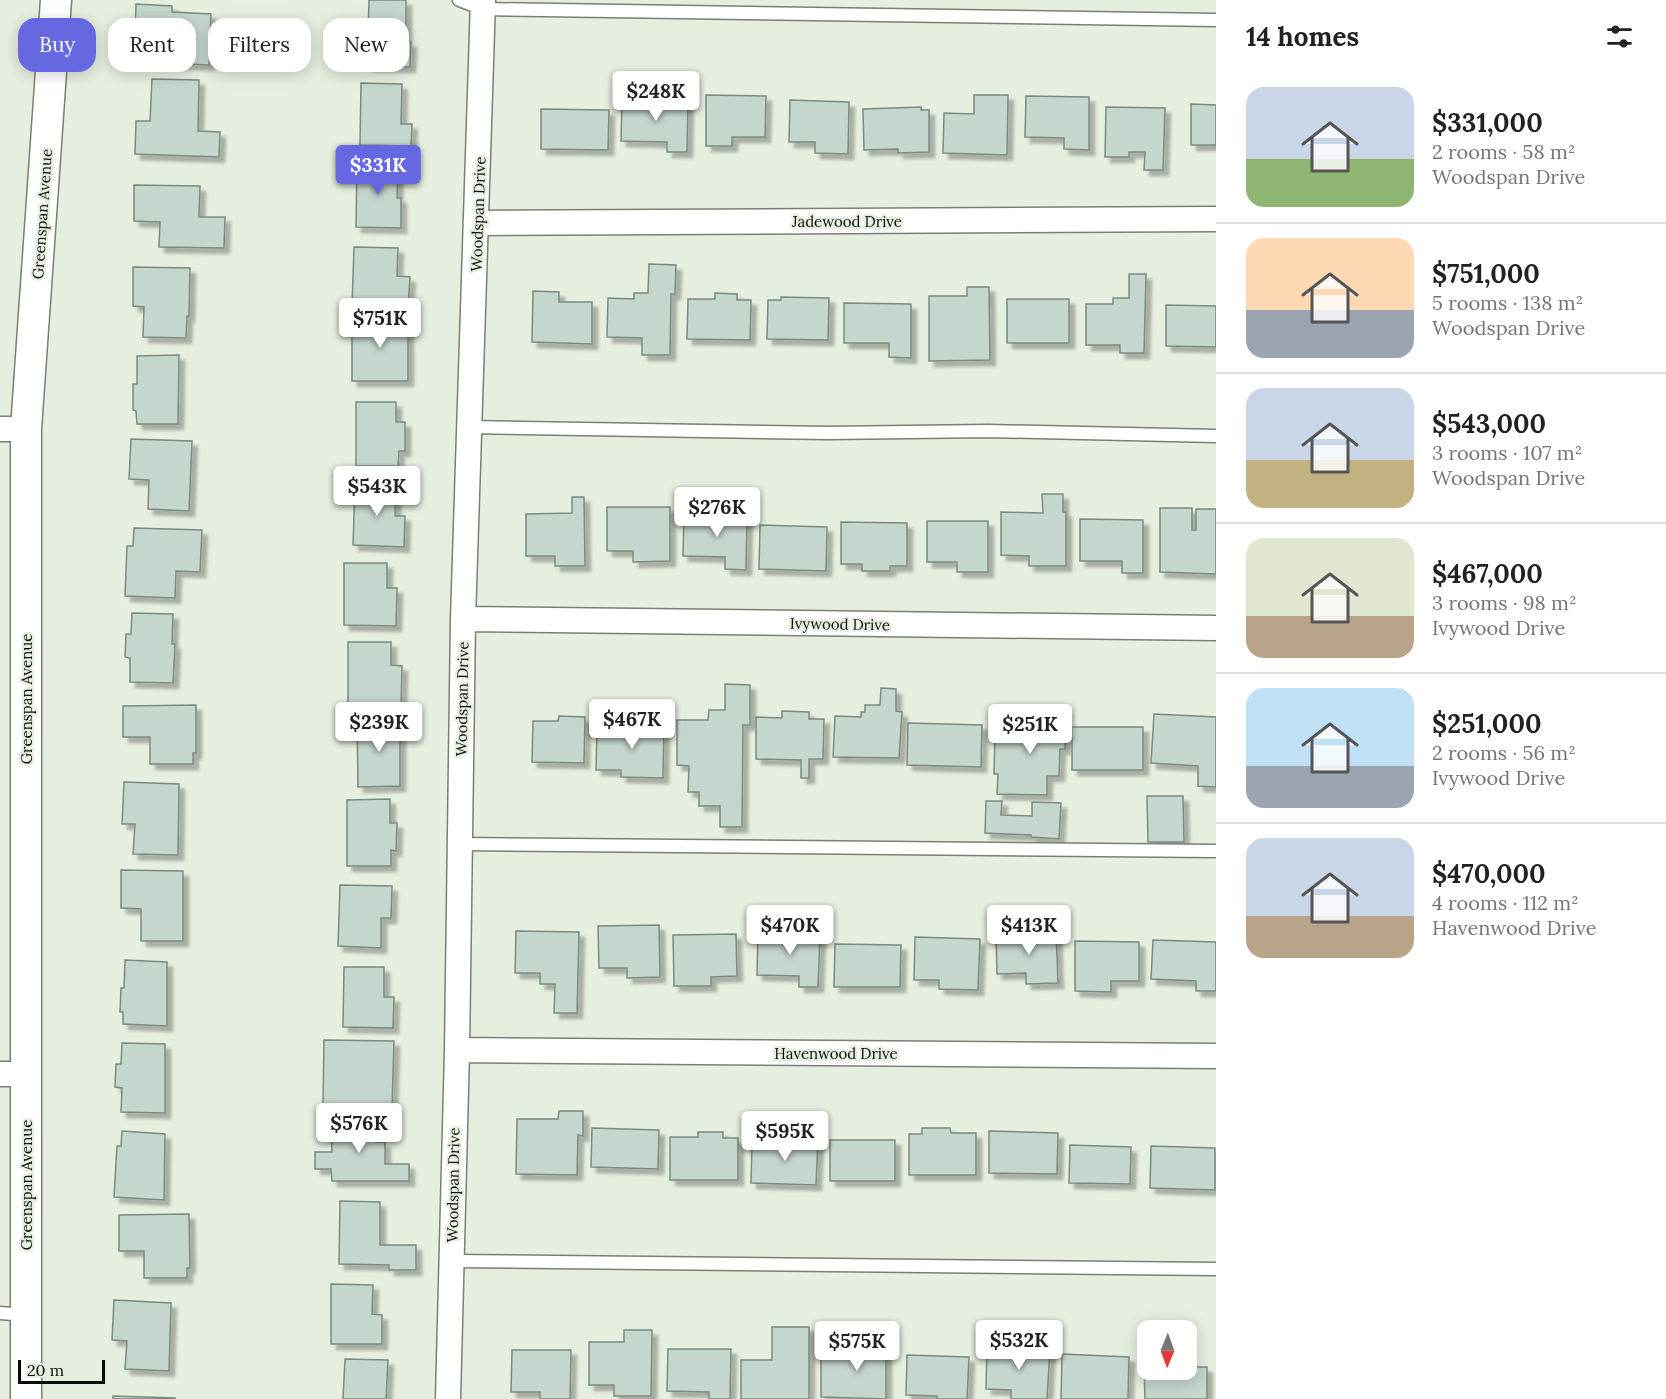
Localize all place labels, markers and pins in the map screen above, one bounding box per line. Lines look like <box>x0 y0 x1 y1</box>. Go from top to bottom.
pin: $248K <box>614 71 698 122</box>
pin: $331K <box>336 145 420 196</box>
pin: $751K <box>338 298 422 349</box>
pin: $543K <box>335 466 419 517</box>
pin: $276K <box>675 487 759 538</box>
pin: $467K <box>590 699 674 750</box>
pin: $239K <box>337 702 421 753</box>
pin: $251K <box>988 704 1072 755</box>
pin: $470K <box>748 905 832 956</box>
pin: $413K <box>987 905 1071 956</box>
pin: $576K <box>317 1103 401 1154</box>
pin: $595K <box>743 1111 827 1162</box>
pin: $532K <box>977 1320 1061 1371</box>
pin: $575K <box>815 1321 899 1372</box>

